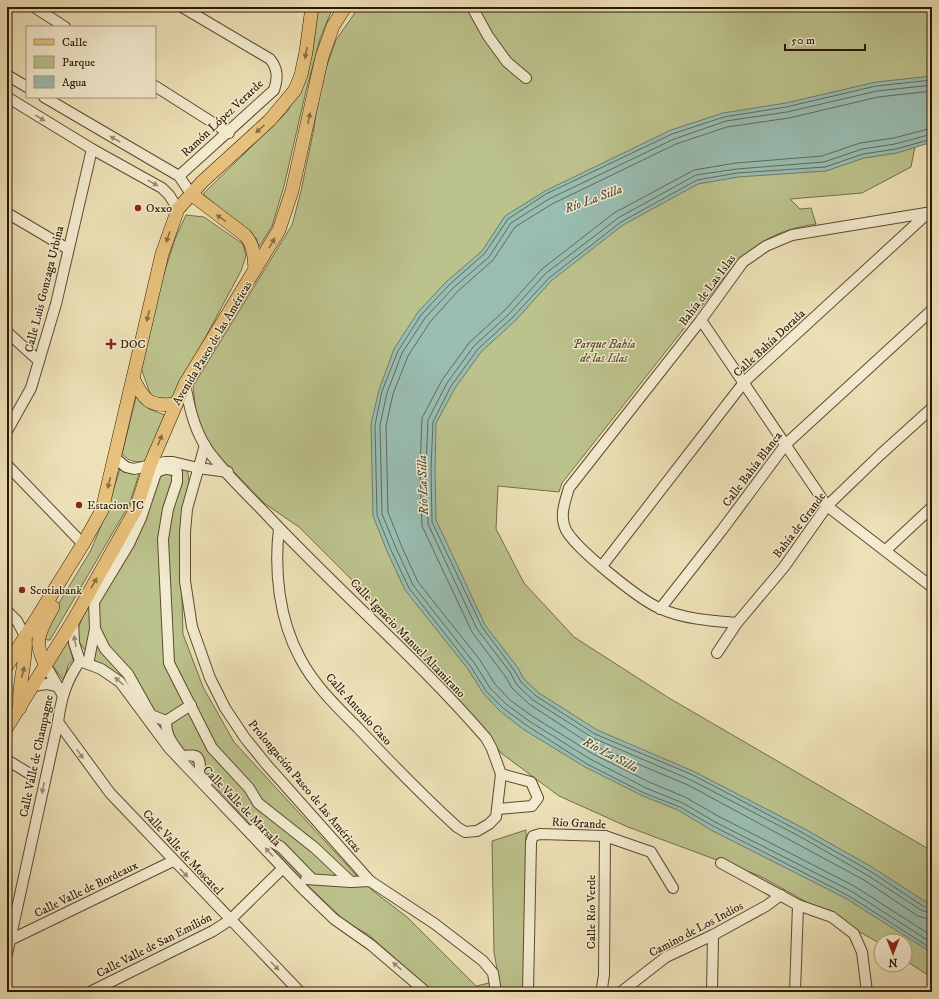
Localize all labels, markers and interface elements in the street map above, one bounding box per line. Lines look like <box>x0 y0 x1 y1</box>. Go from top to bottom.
legend <box>26 26 156 98</box>
scale bar <box>785 26 865 52</box>
text: 50 m <box>791 33 815 48</box>
text: Calle <box>62 35 87 50</box>
one-way arrow <box>303 46 309 59</box>
text: Parque <box>62 55 95 70</box>
text: Agua <box>62 75 87 90</box>
street label: Ramón López Verarde <box>178 76 267 160</box>
one-way arrow <box>307 112 313 125</box>
one-way arrow <box>34 114 46 121</box>
one-way arrow <box>255 125 265 134</box>
one-way arrow <box>109 136 121 143</box>
one-way arrow <box>147 179 159 186</box>
water label: Río La Silla <box>561 181 625 217</box>
place label: Oxxo <box>146 201 172 216</box>
marker: Oxxo <box>133 203 143 213</box>
one-way arrow <box>216 214 227 222</box>
street label: Calle Luis Gonzaga Urbina <box>22 224 68 354</box>
one-way arrow <box>165 231 171 243</box>
one-way arrow <box>269 237 276 248</box>
street label: Bahía de Las Islas <box>676 252 739 329</box>
street label: Avenida Paseo de las Américas <box>169 278 256 408</box>
street label: Calle Bahía Dorada <box>730 306 809 381</box>
one-way arrow <box>144 310 150 322</box>
place label: DOC <box>120 337 145 352</box>
park label: Parque Bahía de las Islas <box>572 337 636 366</box>
marker: DOC <box>105 338 117 350</box>
street label: Calle Bahía Blanca <box>719 428 786 510</box>
one-way arrow <box>157 435 163 446</box>
water label: Río La Silla <box>414 454 432 516</box>
one-way arrow <box>106 478 112 490</box>
street label: Bahía de Grande <box>770 489 829 561</box>
place label: Estacion JC <box>87 498 144 513</box>
marker: Estacion JC <box>74 500 84 510</box>
street label: Calle Ignacio Manuel Altamirano <box>347 576 469 701</box>
one-way arrow <box>90 577 97 589</box>
place label: Scotiabank <box>30 583 82 598</box>
marker: Scotiabank <box>17 585 27 595</box>
one-way arrow <box>71 635 77 647</box>
one-way arrow <box>20 666 26 678</box>
street label: Calle Antonio Caso <box>322 670 395 749</box>
one-way arrow <box>113 677 124 686</box>
street label: Calle Valle de Champagne <box>16 694 57 819</box>
street label: Prolongación Paseo de las Américas <box>245 717 365 856</box>
water label: Río La Silla <box>579 733 641 776</box>
one-way arrow <box>76 749 84 759</box>
street label: Calle Valle de Marsala <box>199 763 285 850</box>
one-way arrow <box>40 781 46 794</box>
street label: Calle Valle de Moscatel <box>139 807 226 898</box>
street label: Rio Grande <box>551 815 607 832</box>
one-way arrow <box>264 847 274 857</box>
street label: Calle Valle de Bordeaux <box>32 858 141 921</box>
one-way arrow <box>180 868 189 878</box>
street label: Calle Río Verde <box>584 875 599 949</box>
street label: Camino de Los Indios <box>647 898 746 961</box>
street label: Calle Valle de San Emilión <box>94 909 215 981</box>
north arrow <box>873 933 913 973</box>
text: N <box>888 955 898 969</box>
one-way arrow <box>270 961 279 971</box>
one-way arrow <box>391 962 402 971</box>

